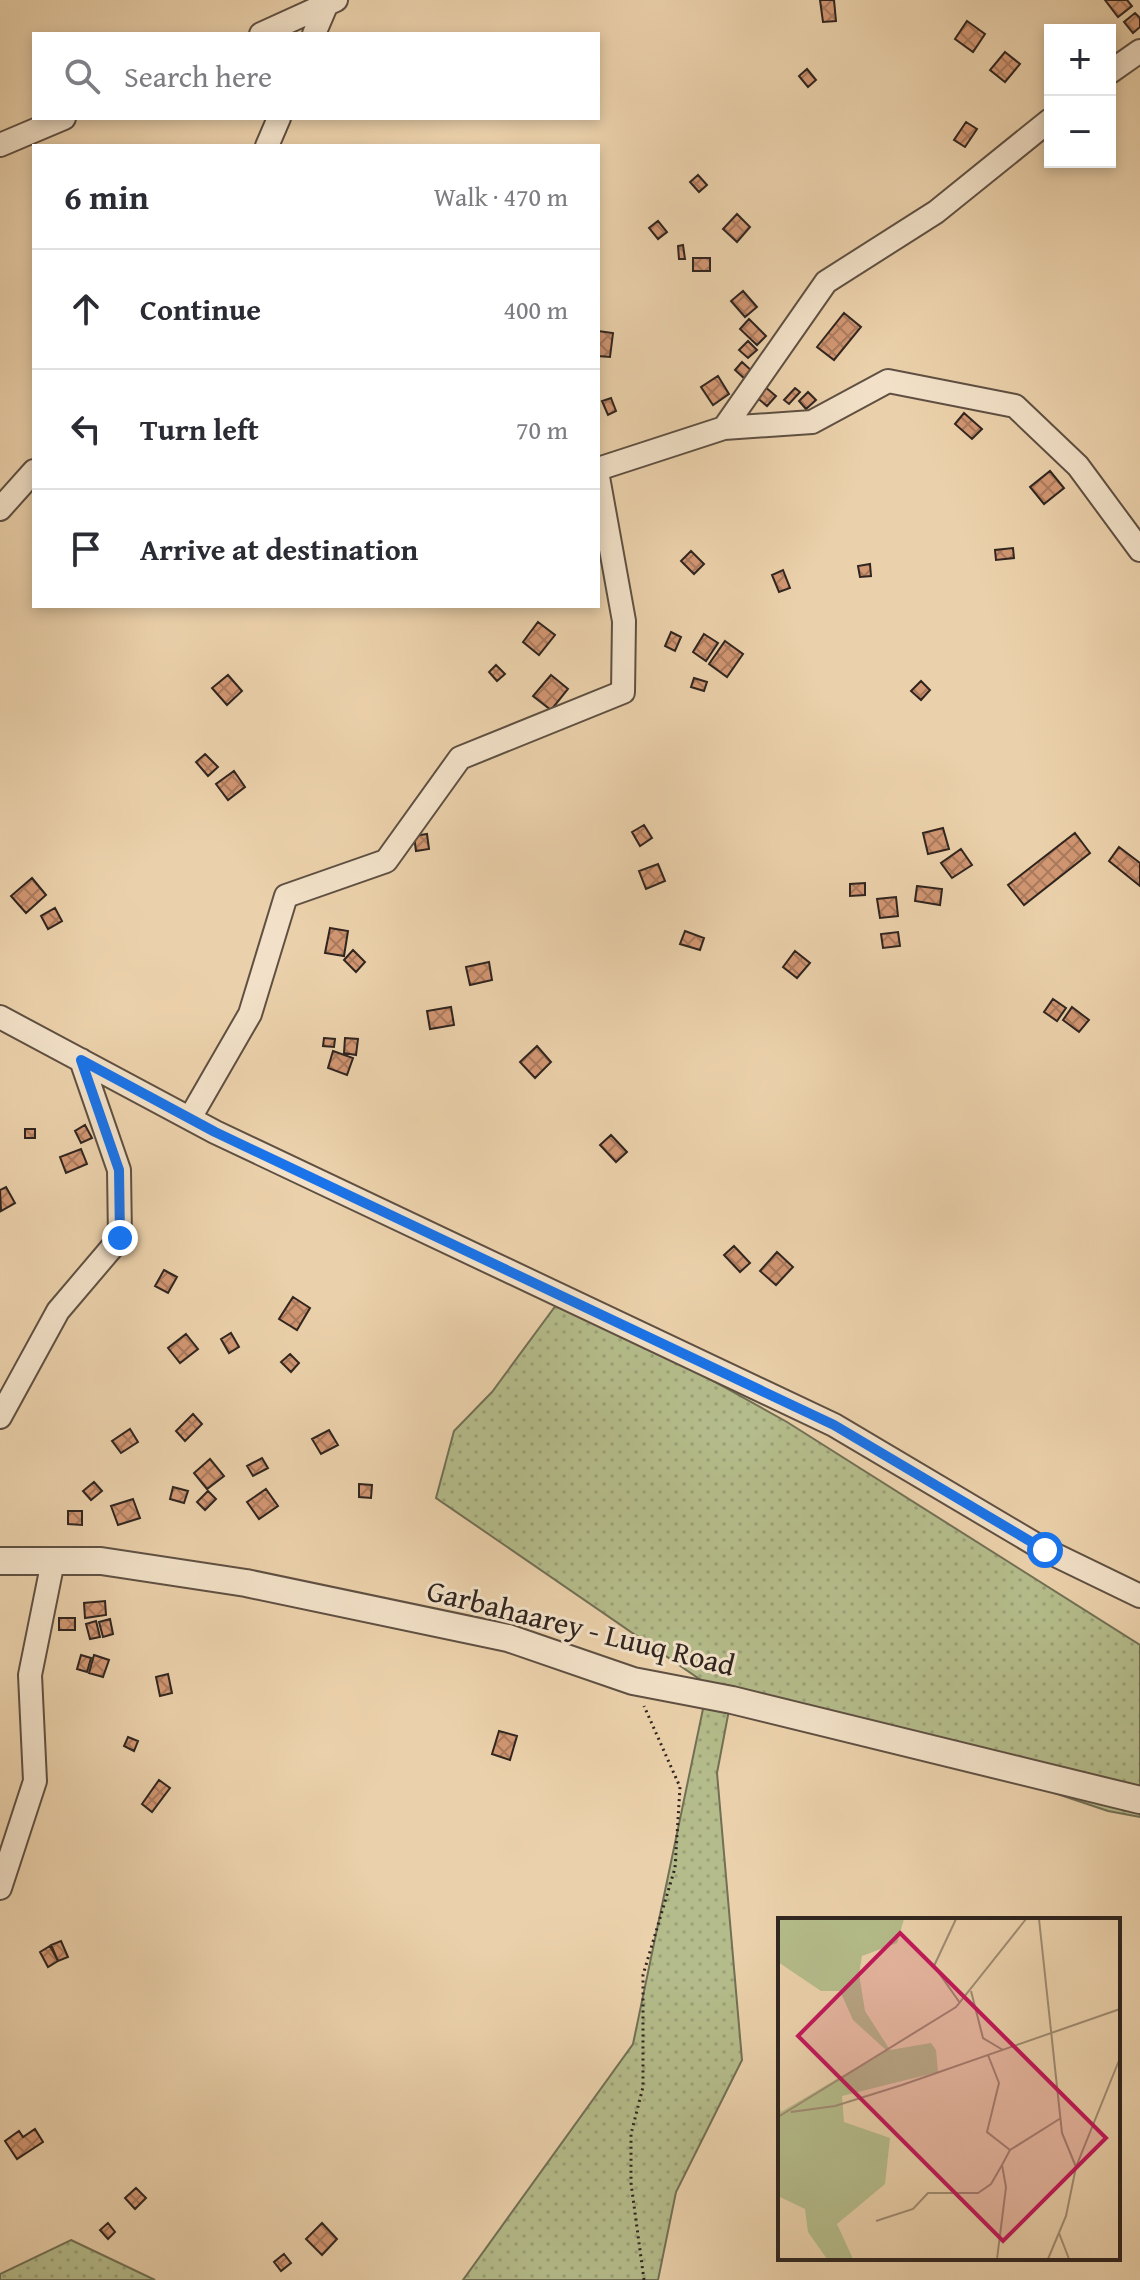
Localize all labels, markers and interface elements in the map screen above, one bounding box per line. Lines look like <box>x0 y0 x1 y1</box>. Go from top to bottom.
map controls <box>1044 24 1116 168</box>
button: + <box>1044 24 1116 96</box>
search box <box>32 32 600 120</box>
icon: search <box>60 54 104 98</box>
text: Search here <box>124 54 272 98</box>
button: − <box>1044 96 1116 168</box>
text: 6 min <box>64 172 149 221</box>
text: Walk · 470 m <box>434 177 568 216</box>
icon: ahead <box>64 287 108 331</box>
text: Continue <box>140 287 261 331</box>
text: 400 m <box>503 290 568 329</box>
icon: left <box>64 407 108 451</box>
text: Turn left <box>140 407 259 451</box>
text: 70 m <box>516 410 568 449</box>
icon: arrive <box>64 527 108 571</box>
text: Arrive at destination <box>140 527 418 571</box>
route end <box>102 1220 138 1256</box>
route start <box>1027 1532 1063 1568</box>
street label: Garbahaarey - Luuq Road <box>423 1567 740 1687</box>
inset map <box>778 1918 1120 2260</box>

